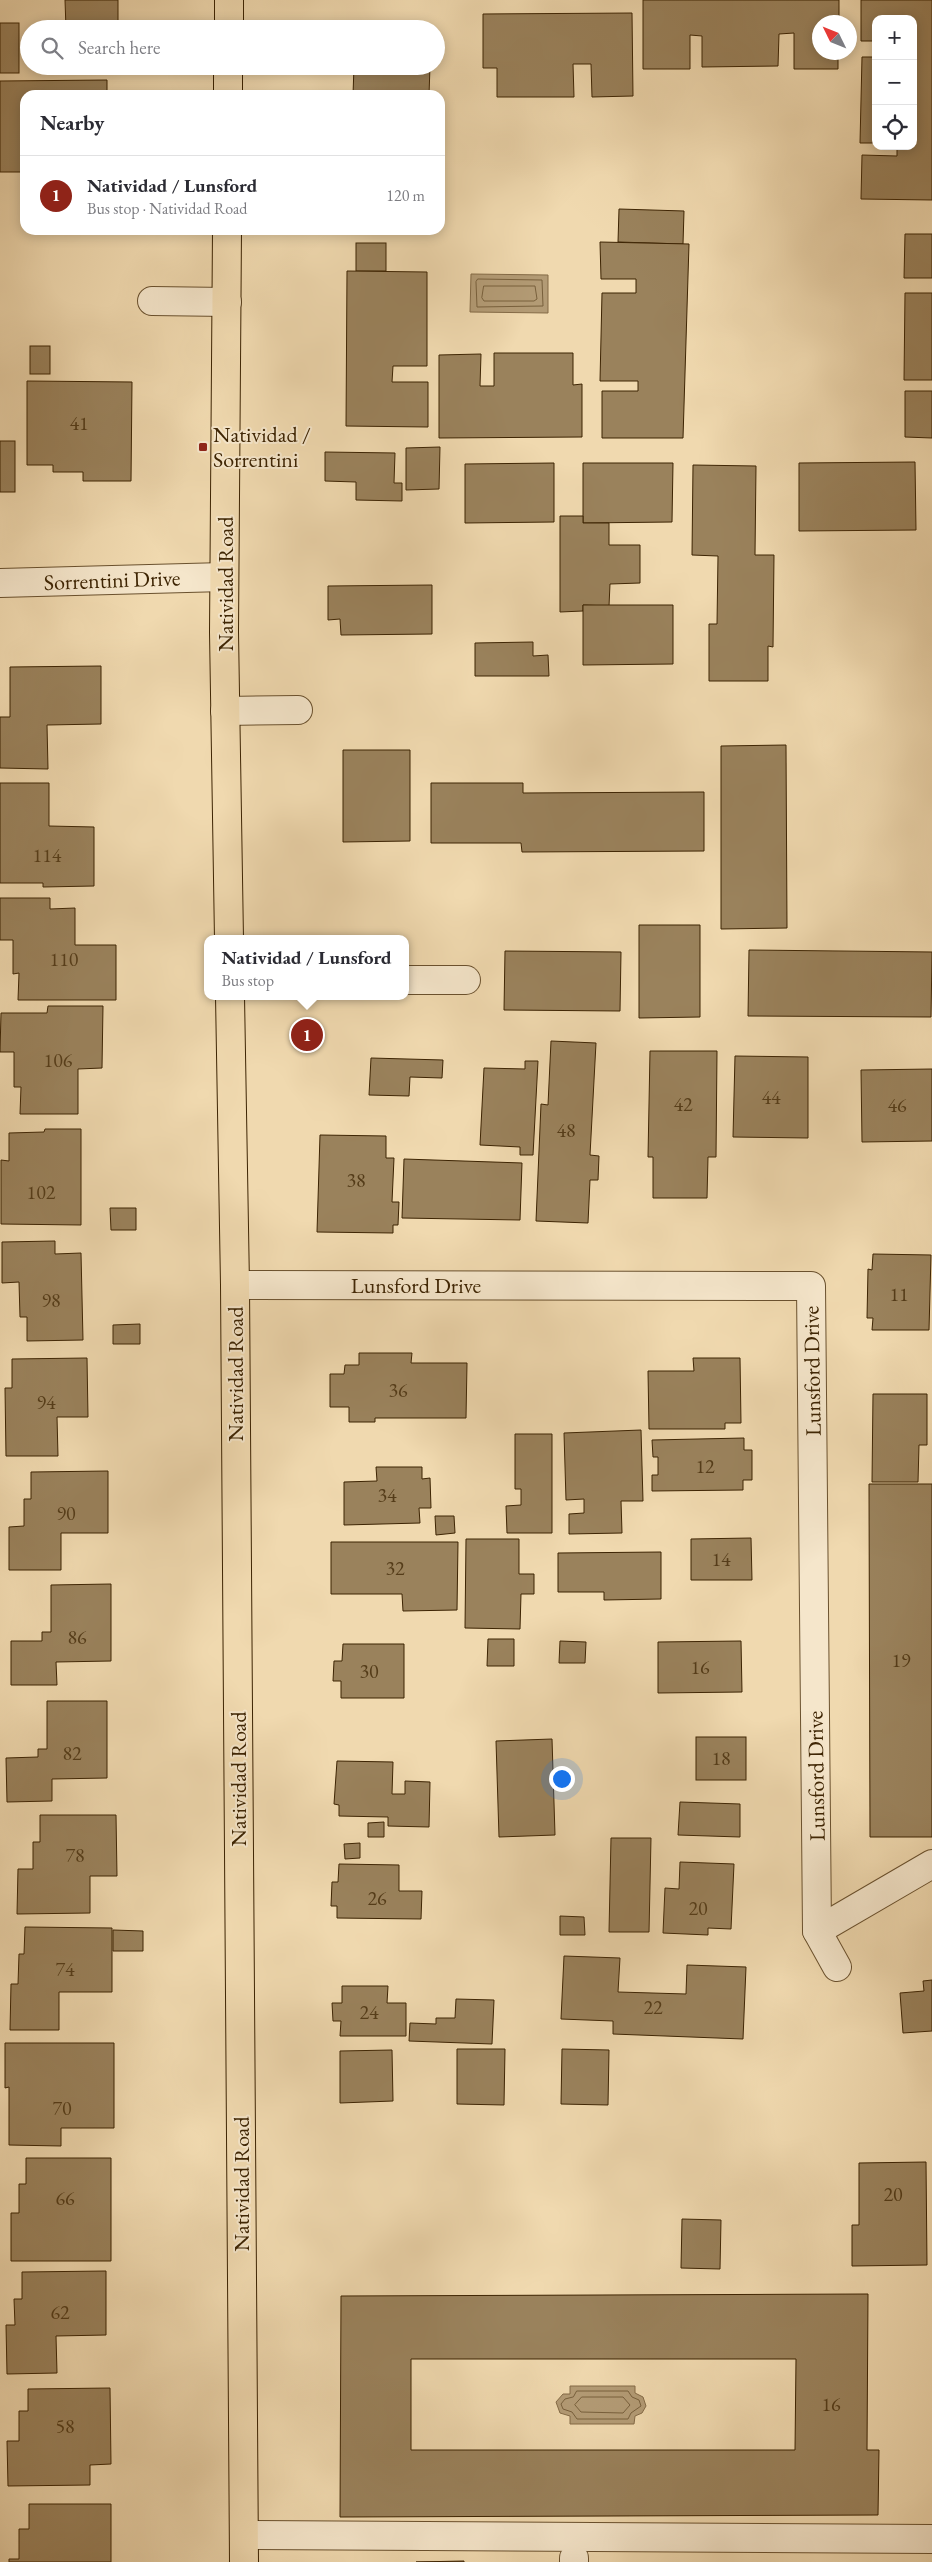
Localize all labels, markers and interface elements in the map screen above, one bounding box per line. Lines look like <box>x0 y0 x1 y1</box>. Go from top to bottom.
north arrow <box>812 15 857 60</box>
map controls <box>872 15 917 150</box>
button: + <box>872 15 917 60</box>
search box <box>20 20 445 75</box>
icon: search <box>38 34 66 62</box>
text: Search here <box>78 35 160 60</box>
button: − <box>872 60 917 105</box>
button: locate <box>872 105 917 150</box>
text: Nearby <box>40 109 104 136</box>
text: Natividad / Lunsford <box>87 173 257 198</box>
text: 1 <box>52 185 60 206</box>
text: 120 m <box>386 185 425 206</box>
text: Bus stop · Natividad Road <box>87 198 247 219</box>
house number: 41 <box>69 410 89 436</box>
place label: Natividad / Sorrentini <box>213 420 311 474</box>
marker: Natividad / Sorrentini <box>197 441 209 453</box>
street label: Natividad Road <box>211 516 240 652</box>
street label: Sorrentini Drive <box>43 563 181 597</box>
house number: 114 <box>33 842 62 868</box>
popup <box>204 935 409 1000</box>
text: Natividad / Lunsford <box>221 945 392 970</box>
house number: 110 <box>50 946 79 972</box>
text: Bus stop <box>221 970 274 991</box>
pin: 1 <box>291 1016 323 1054</box>
house number: 106 <box>44 1047 73 1073</box>
house number: 44 <box>761 1084 781 1110</box>
house number: 42 <box>673 1091 693 1117</box>
house number: 46 <box>887 1092 907 1118</box>
house number: 48 <box>556 1117 576 1143</box>
house number: 38 <box>346 1167 366 1193</box>
house number: 102 <box>27 1179 56 1205</box>
street label: Lunsford Drive <box>351 1271 482 1300</box>
house number: 11 <box>889 1281 909 1307</box>
house number: 98 <box>41 1287 61 1313</box>
street label: Lunsford Drive <box>796 1305 828 1436</box>
street label: Natividad Road <box>221 1306 250 1442</box>
house number: 36 <box>388 1377 408 1403</box>
house number: 94 <box>36 1389 56 1415</box>
house number: 12 <box>695 1453 715 1479</box>
house number: 34 <box>377 1482 397 1508</box>
house number: 90 <box>56 1500 76 1526</box>
house number: 14 <box>711 1546 731 1572</box>
house number: 32 <box>385 1555 405 1581</box>
house number: 86 <box>67 1624 87 1650</box>
house number: 19 <box>891 1647 911 1673</box>
house number: 16 <box>690 1654 710 1680</box>
house number: 30 <box>359 1658 379 1684</box>
street label: Lunsford Drive <box>800 1710 832 1841</box>
street label: Natividad Road <box>224 1711 253 1847</box>
house number: 82 <box>62 1740 82 1766</box>
house number: 18 <box>711 1745 731 1771</box>
your location <box>549 1766 575 1792</box>
house number: 78 <box>65 1842 85 1868</box>
house number: 26 <box>367 1885 387 1911</box>
house number: 20 <box>688 1895 708 1921</box>
house number: 74 <box>55 1956 75 1982</box>
house number: 22 <box>643 1994 663 2020</box>
house number: 24 <box>359 1999 379 2025</box>
house number: 70 <box>52 2095 72 2121</box>
street label: Natividad Road <box>227 2116 256 2252</box>
house number: 20 <box>883 2181 903 2207</box>
house number: 66 <box>55 2185 75 2211</box>
house number: 62 <box>50 2299 70 2325</box>
house number: 16 <box>821 2391 841 2417</box>
house number: 58 <box>55 2413 75 2439</box>

